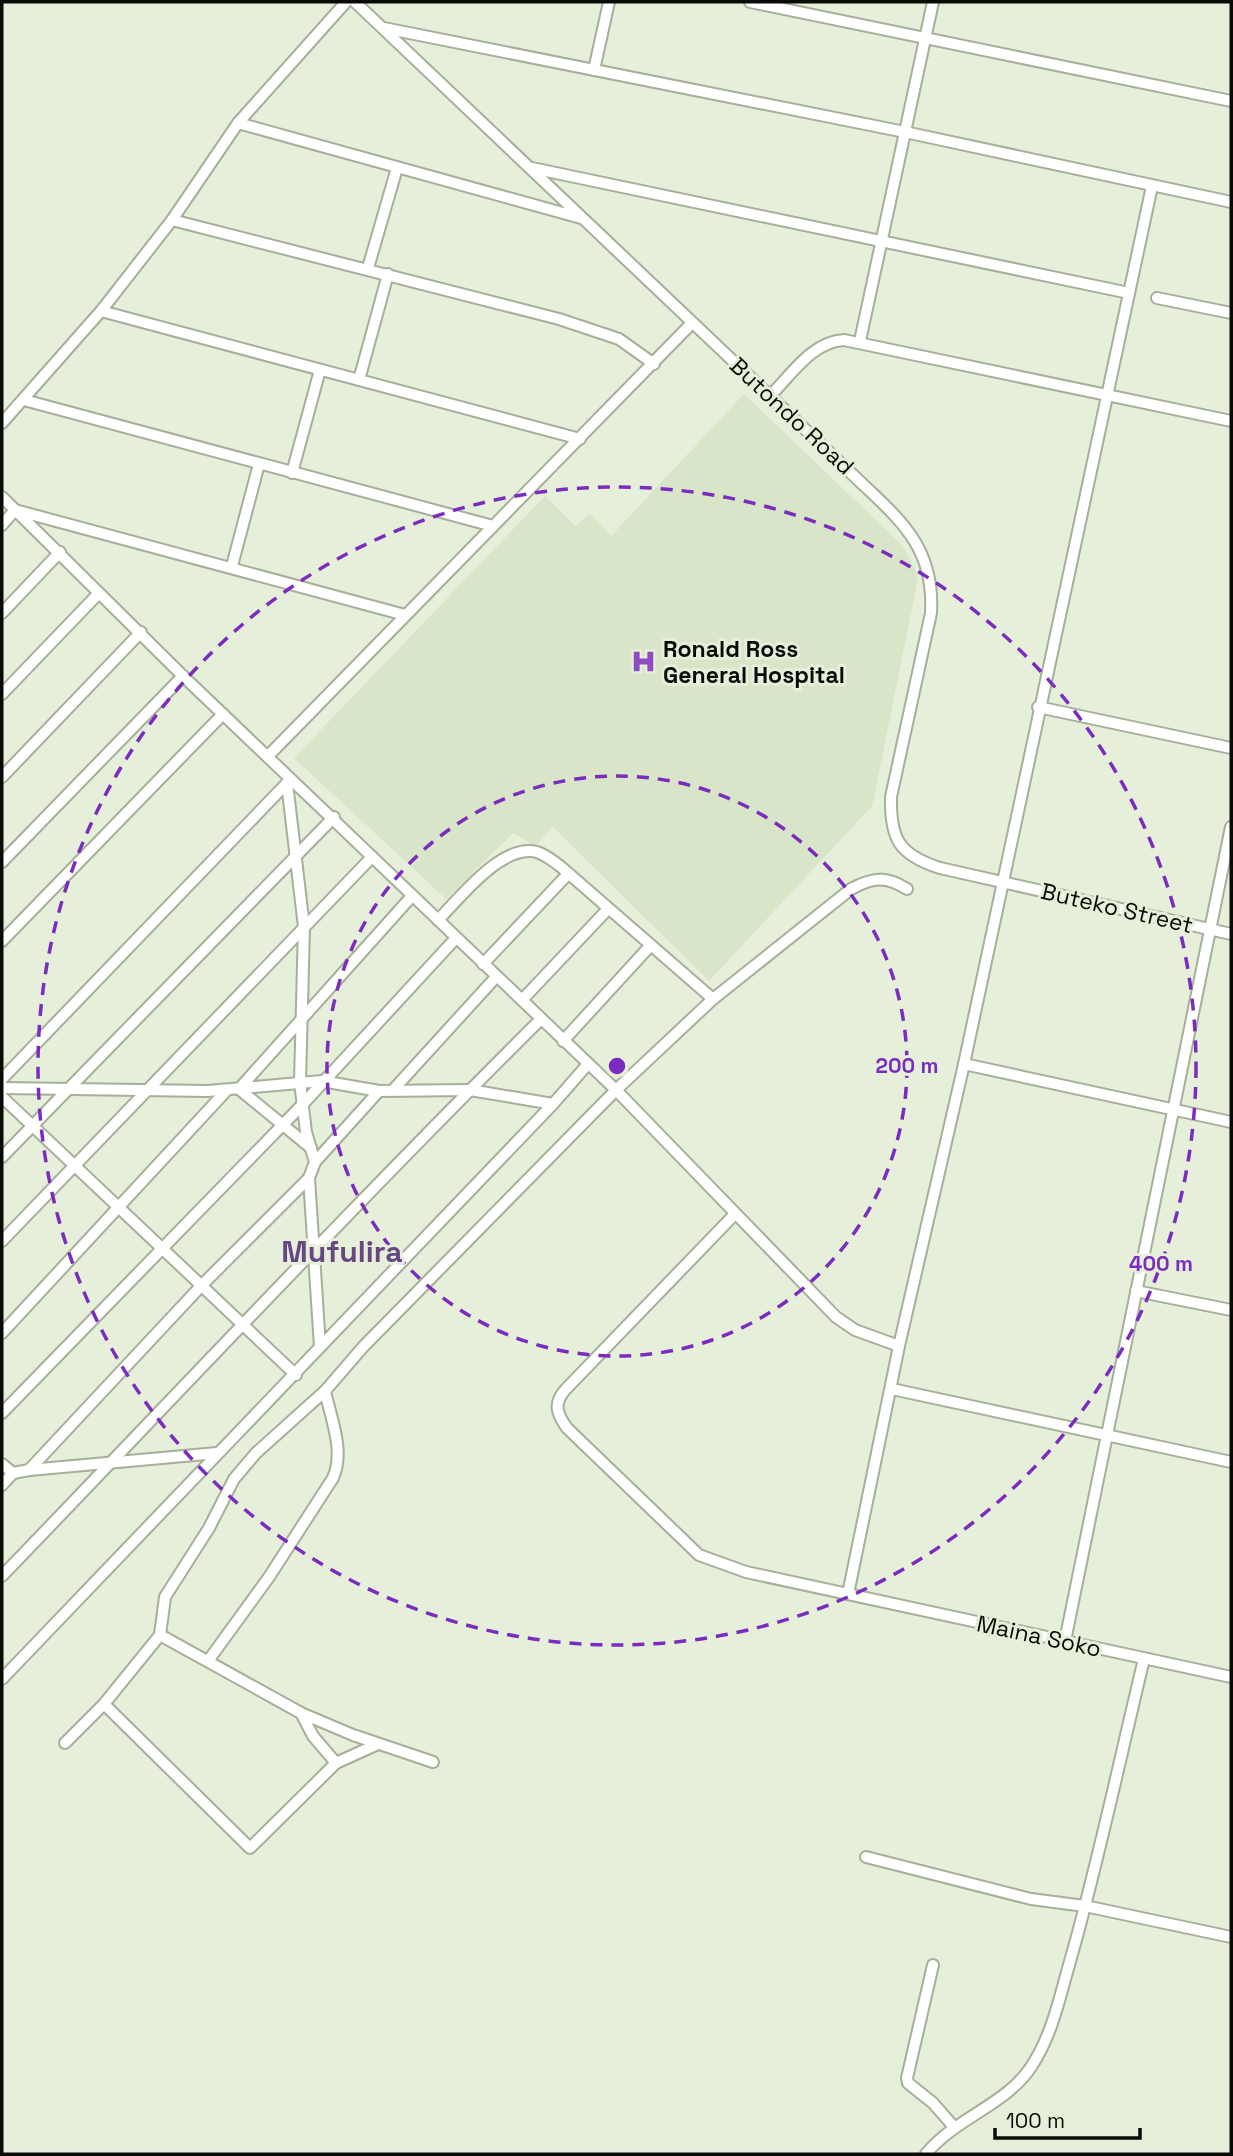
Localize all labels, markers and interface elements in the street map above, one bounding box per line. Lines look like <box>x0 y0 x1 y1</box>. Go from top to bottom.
street label: Butondo Road <box>724 351 860 481</box>
place label: Ronald Ross General Hospital <box>663 634 845 690</box>
hospital icon: Ronald Ross General Hospital <box>629 648 657 676</box>
street label: Buteko Street <box>1038 876 1196 940</box>
text: 200 m <box>876 1052 938 1079</box>
centre of rings <box>605 1054 629 1078</box>
district label: Mufulira <box>281 1232 403 1271</box>
text: 400 m <box>1129 1250 1193 1277</box>
street label: Maina Soko <box>974 1608 1104 1664</box>
scale bar <box>995 2096 1140 2140</box>
text: 100 m <box>1006 2107 1065 2134</box>

